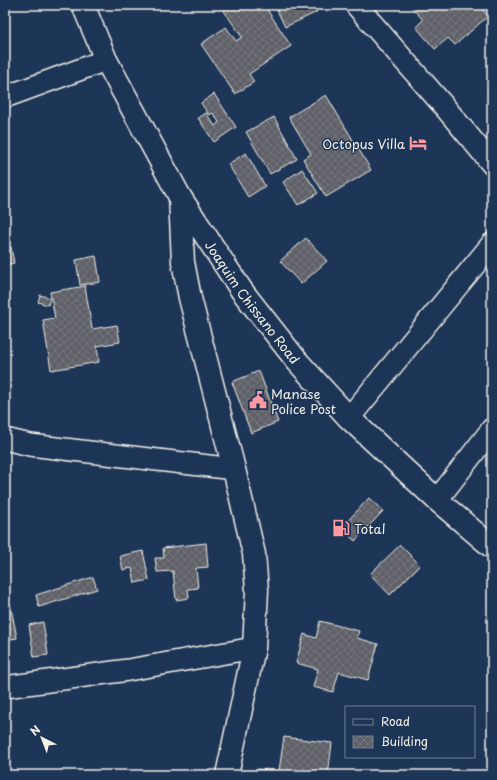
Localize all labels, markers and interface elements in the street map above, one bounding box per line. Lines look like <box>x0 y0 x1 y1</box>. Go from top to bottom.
hotel icon: Octopus Villa <box>408 133 428 153</box>
place label: Octopus Villa <box>322 134 406 153</box>
street label: Joaquim Chissano Road <box>201 236 305 367</box>
place label: Manase Police Post <box>271 384 336 418</box>
public building icon: Manase Police Post <box>248 390 268 410</box>
fuel station icon: Total <box>331 518 351 538</box>
place label: Total <box>354 519 385 538</box>
legend <box>345 706 475 758</box>
text: Road <box>381 712 410 730</box>
north arrow <box>22 718 62 758</box>
text: N <box>26 721 44 739</box>
text: Building <box>381 732 428 750</box>

